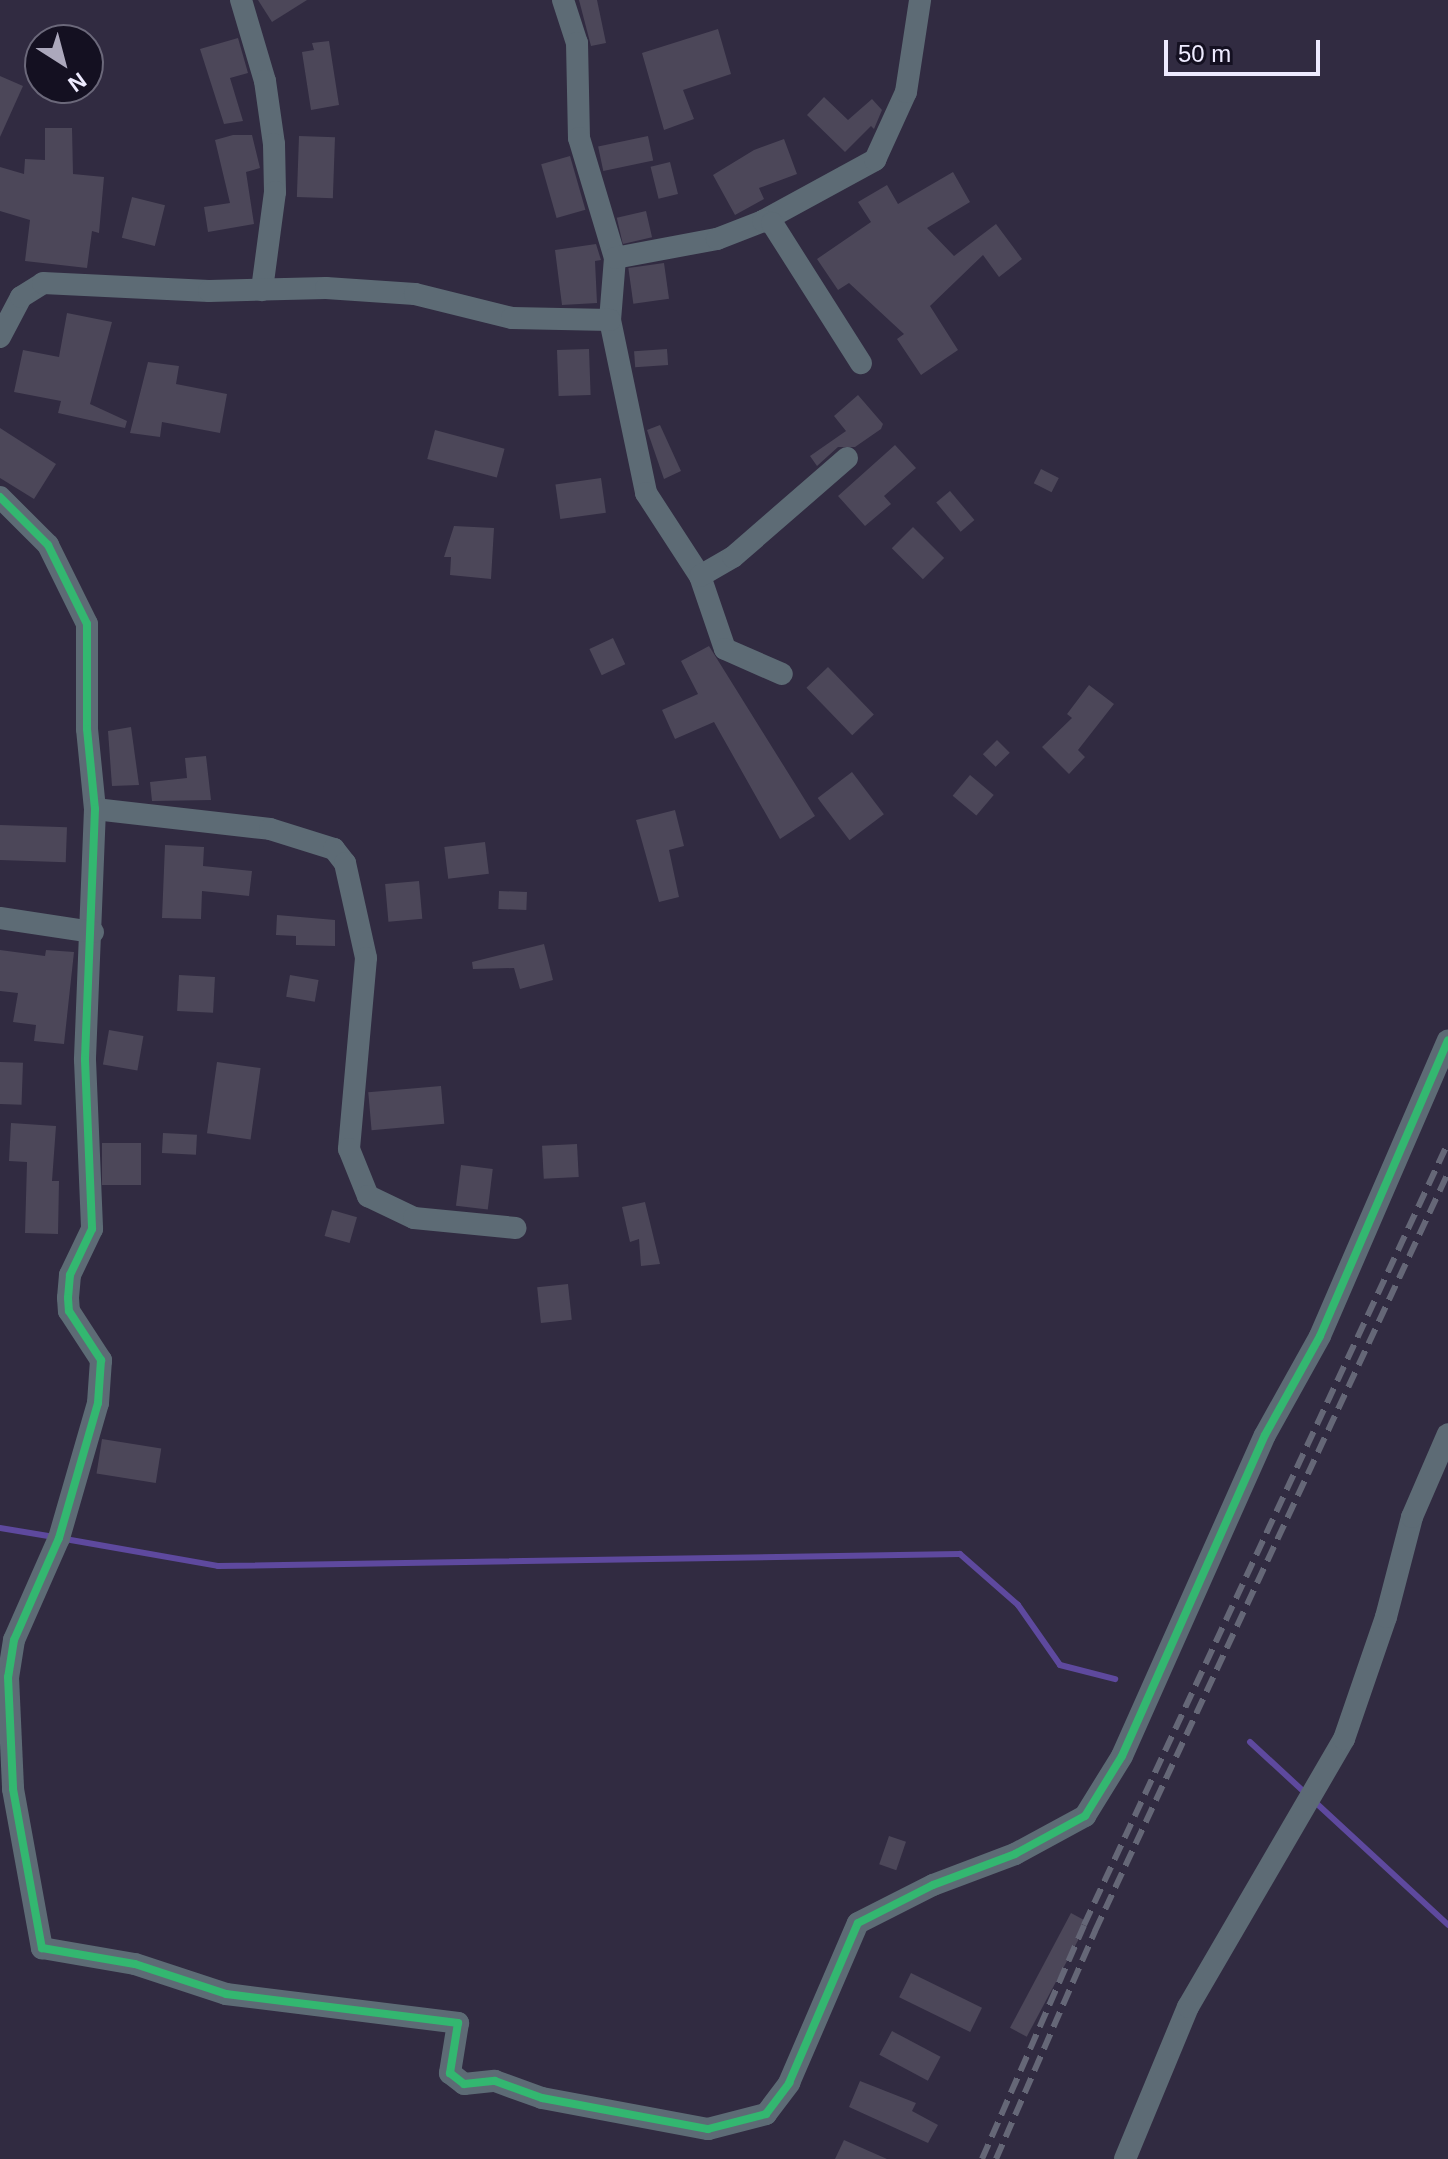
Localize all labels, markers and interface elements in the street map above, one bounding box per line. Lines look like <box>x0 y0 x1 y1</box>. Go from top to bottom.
north arrow <box>24 24 104 104</box>
scale bar <box>1168 24 1324 74</box>
text: 50 m <box>1178 40 1231 67</box>
text: N <box>63 67 91 97</box>

